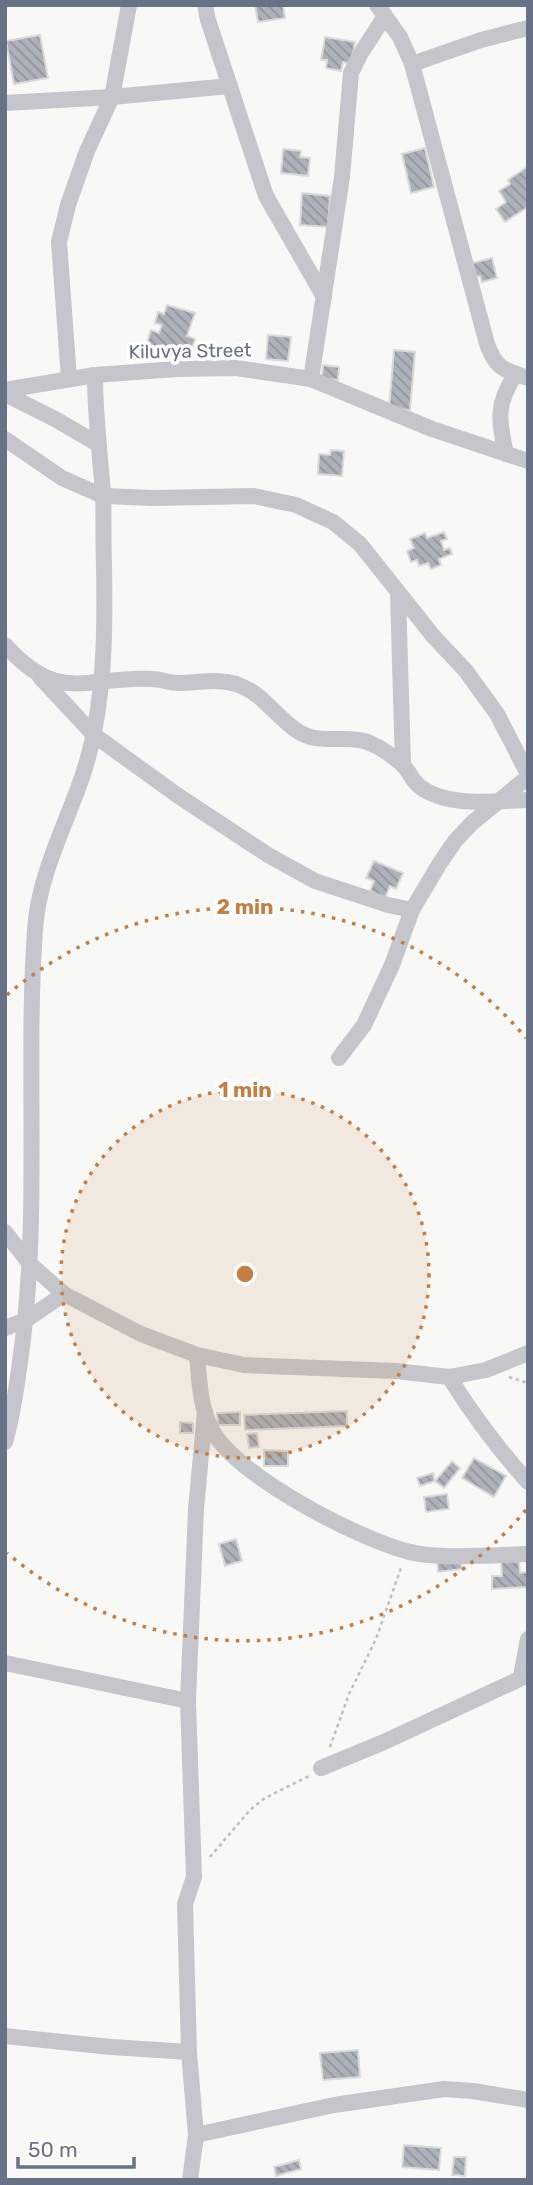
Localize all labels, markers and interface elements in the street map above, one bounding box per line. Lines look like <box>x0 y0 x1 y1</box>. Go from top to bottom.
street label: Kiluvya Street <box>128 338 252 364</box>
text: 2 min <box>217 894 273 919</box>
text: 1 min <box>218 1077 272 1102</box>
centre of rings <box>233 1262 257 1286</box>
scale bar <box>18 2126 133 2170</box>
text: 50 m <box>28 2137 78 2162</box>

